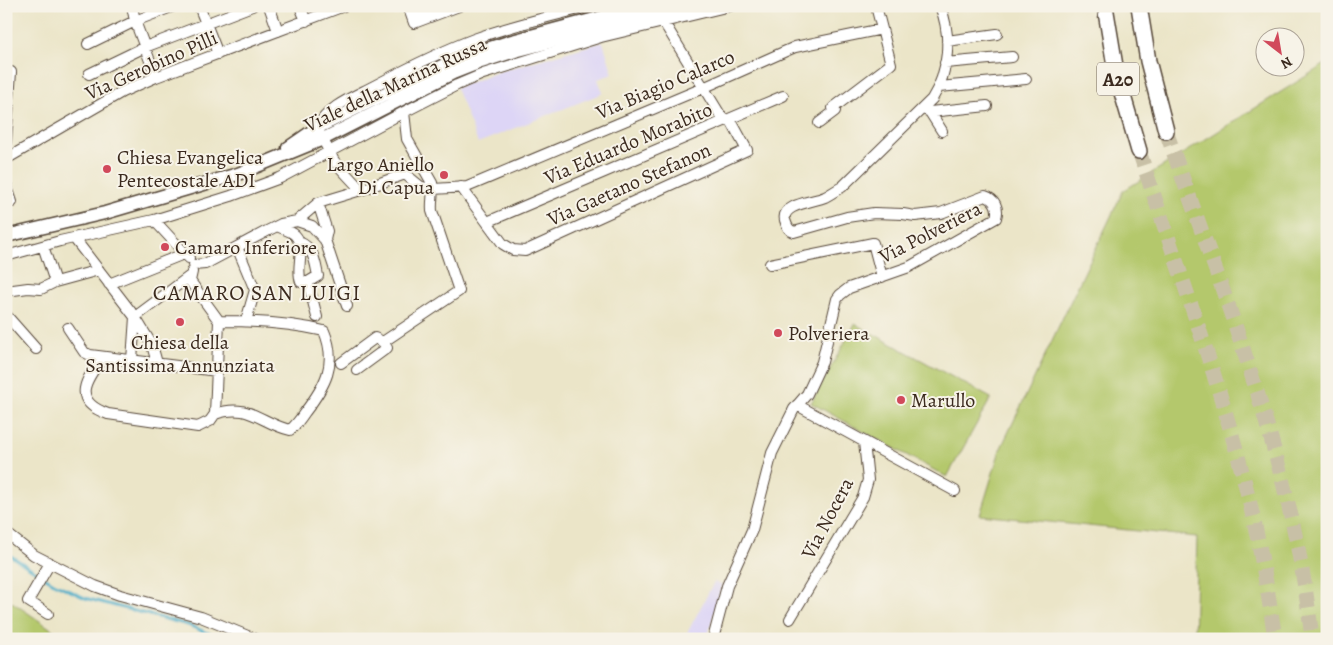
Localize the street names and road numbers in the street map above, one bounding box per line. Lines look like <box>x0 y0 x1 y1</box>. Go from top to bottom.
street label: Via Gerobino Pilli <box>80 24 222 107</box>
street label: Viale della Marina Russa <box>299 30 491 139</box>
street label: Via Biagio Calarco <box>591 43 739 126</box>
road number: A20 <box>1097 62 1139 96</box>
street label: Via Eduardo Morabito <box>539 96 716 191</box>
street label: Via Gaetano Stefanon <box>542 136 715 233</box>
street label: Via Polveriera <box>873 195 987 270</box>
street label: Via Nocera <box>794 472 860 564</box>

